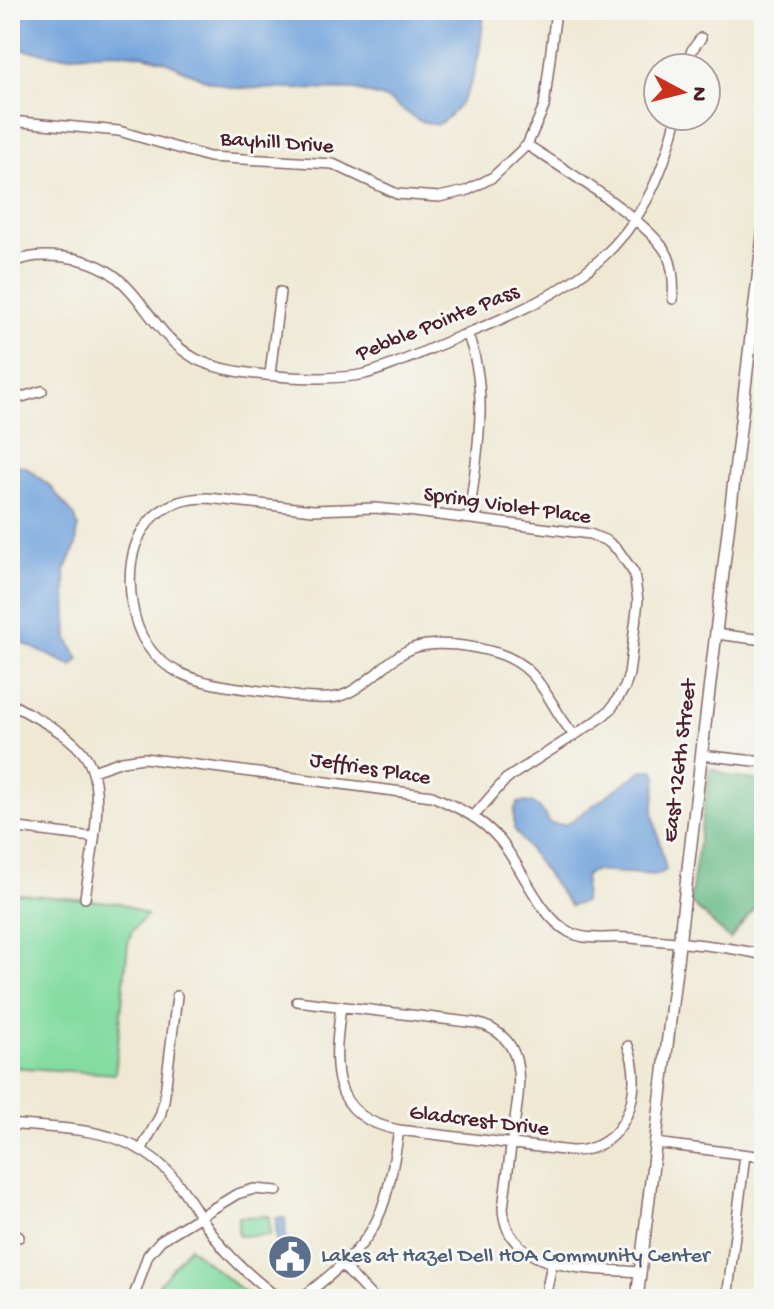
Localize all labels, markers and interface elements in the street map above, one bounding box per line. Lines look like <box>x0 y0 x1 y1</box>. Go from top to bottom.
north arrow <box>642 52 722 132</box>
text: N <box>684 85 712 103</box>
street label: Bayhill Drive <box>218 127 335 161</box>
street label: Pebble Pointe Pass <box>352 279 524 369</box>
street label: Spring Violet Place <box>422 482 593 532</box>
street label: East 126th Street <box>658 676 704 844</box>
street label: Jeffries Place <box>308 748 433 792</box>
street label: Gladcrest Drive <box>408 1101 551 1144</box>
public building icon: Lakes at Hazel Dell HOA Community Center <box>266 1233 314 1281</box>
place label: Lakes at Hazel Dell HOA Community Center <box>321 1244 712 1270</box>

